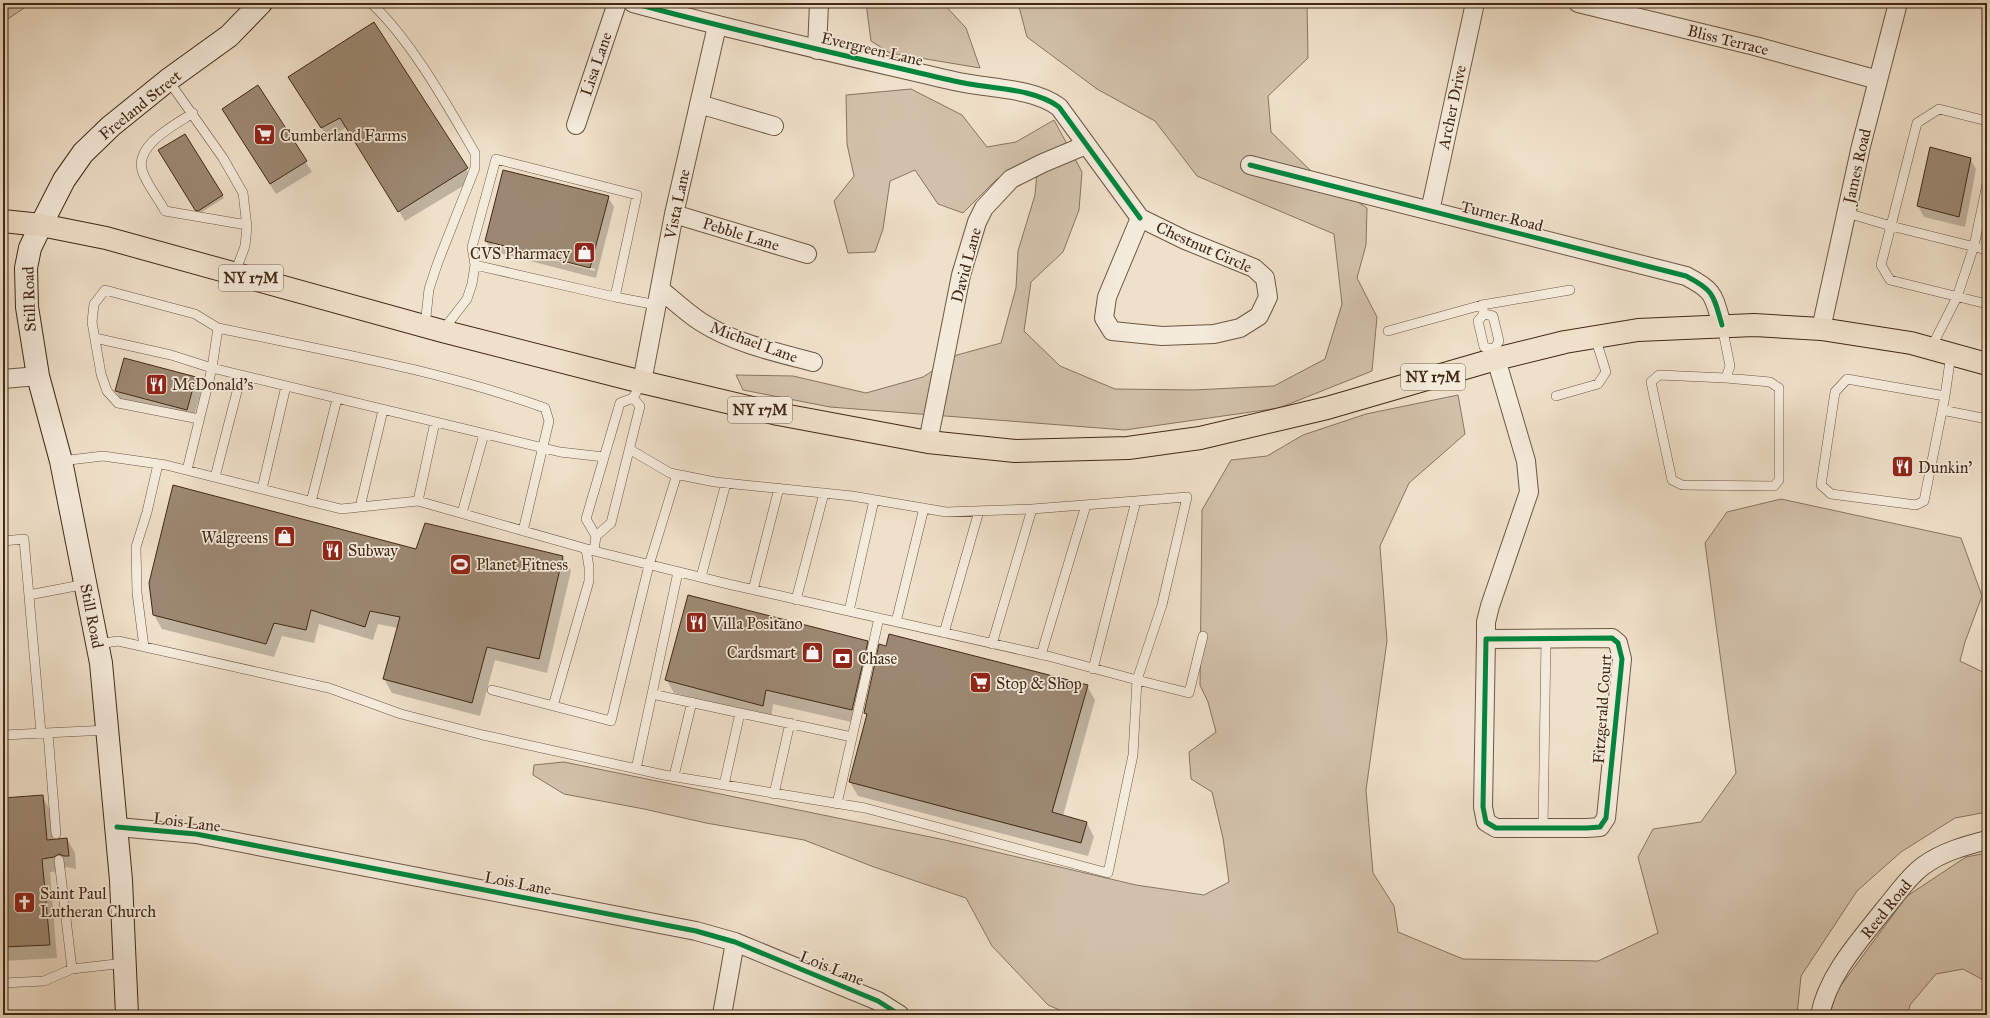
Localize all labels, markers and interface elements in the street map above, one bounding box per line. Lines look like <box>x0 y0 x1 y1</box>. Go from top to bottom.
street label: Bliss Terrace <box>1685 21 1771 59</box>
street label: Evergreen Lane <box>819 28 925 71</box>
street label: Lisa Lane <box>576 29 616 98</box>
street label: Archer Drive <box>1434 63 1470 152</box>
street label: Freeland Street <box>95 66 185 144</box>
supermarket icon: Cumberland Farms <box>251 122 277 148</box>
place label: Cumberland Farms <box>280 126 407 145</box>
street label: James Road <box>1839 127 1876 207</box>
street label: Vista Lane <box>660 167 694 242</box>
street label: Turner Road <box>1459 197 1545 235</box>
street label: Pebble Lane <box>700 213 782 255</box>
street label: Chestnut Circle <box>1153 217 1255 277</box>
street label: David Lane <box>947 225 985 304</box>
shop icon: CVS Pharmacy <box>572 240 598 266</box>
place label: CVS Pharmacy <box>470 244 570 263</box>
road number: NY 17M <box>219 265 283 291</box>
street label: Still Road <box>18 266 40 332</box>
street label: Michael Lane <box>708 317 801 367</box>
road number: NY 17M <box>1401 364 1465 390</box>
restaurant icon: McDonald's <box>143 371 169 397</box>
place label: McDonald's <box>172 375 253 394</box>
road number: NY 17M <box>728 397 792 423</box>
restaurant icon: Dunkin' <box>1889 454 1915 480</box>
place label: Dunkin' <box>1918 458 1972 477</box>
shop icon: Walgreens <box>271 524 297 550</box>
place label: Walgreens <box>201 528 268 548</box>
restaurant icon: Subway <box>320 537 346 563</box>
place label: Subway <box>348 541 398 560</box>
sports icon: Planet Fitness <box>447 551 473 577</box>
place label: Planet Fitness <box>476 555 568 574</box>
street label: Still Road <box>76 582 108 650</box>
restaurant icon: Villa Positano <box>684 610 710 636</box>
place label: Villa Positano <box>711 614 803 633</box>
shop icon: Cardsmart <box>799 639 825 665</box>
place label: Cardsmart <box>727 643 796 662</box>
bank icon: Chase <box>830 645 856 671</box>
place label: Chase <box>858 649 897 668</box>
street label: Fitzgerald Court <box>1589 653 1616 764</box>
supermarket icon: Stop & Shop <box>967 670 993 696</box>
place label: Stop & Shop <box>996 674 1082 693</box>
street label: Lois Lane <box>152 808 222 836</box>
street label: Lois Lane <box>483 867 553 899</box>
street label: Reed Road <box>1857 876 1915 942</box>
place label: Saint Paul Lutheran Church <box>40 884 156 921</box>
church icon: Saint Paul Lutheran Church <box>11 889 37 915</box>
street label: Lois Lane <box>797 947 867 990</box>

